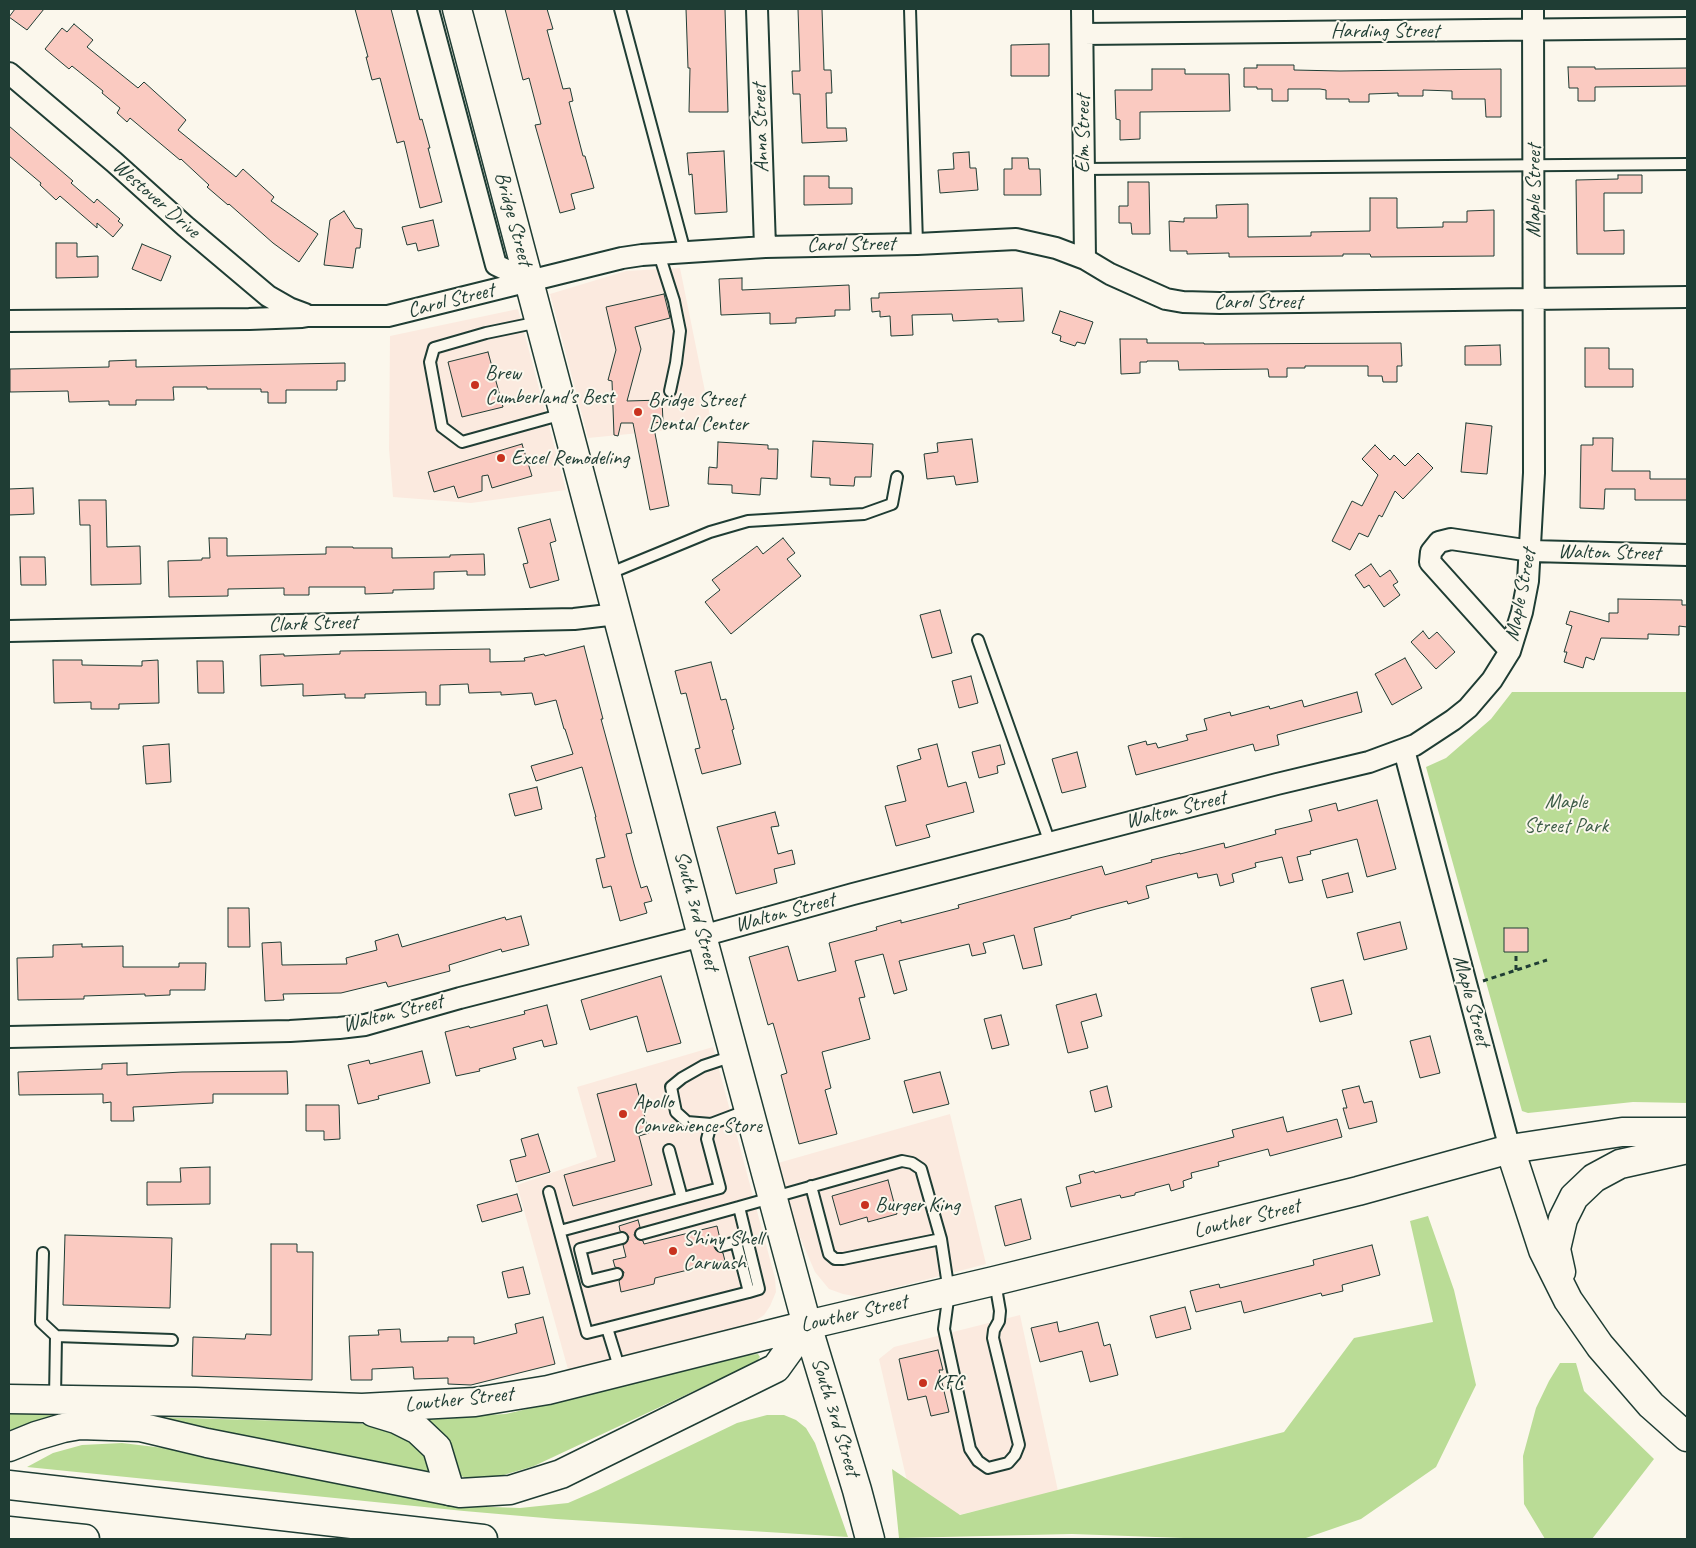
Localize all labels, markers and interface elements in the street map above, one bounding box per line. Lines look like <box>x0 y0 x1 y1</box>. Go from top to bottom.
street label: Harding Street <box>1331 18 1439 44</box>
street label: Anna Street <box>747 83 775 173</box>
street label: Elm Street <box>1070 95 1096 173</box>
street label: Maple Street <box>1521 144 1547 238</box>
street label: Westover Drive <box>107 154 205 244</box>
street label: Bridge Street <box>488 169 538 269</box>
street label: Carol Street <box>807 232 895 258</box>
street label: Carol Street <box>405 278 497 324</box>
street label: Carol Street <box>1214 289 1302 315</box>
place label: Brew Cumberland's Best <box>485 360 614 410</box>
marker: Brew Cumberland's Best <box>469 379 481 391</box>
place label: Bridge Street Dental Center <box>648 387 748 437</box>
marker: Bridge Street Dental Center <box>632 406 644 418</box>
place label: Excel Remodeling <box>511 445 629 471</box>
marker: Excel Remodeling <box>495 452 507 464</box>
street label: Walton Street <box>1558 540 1660 566</box>
street label: Maple Street <box>1500 547 1542 643</box>
street label: Clark Street <box>268 610 358 638</box>
street label: Walton Street <box>1123 785 1229 835</box>
park label: Maple Street Park <box>1524 789 1608 839</box>
street label: South 3rd Street <box>668 848 724 974</box>
street label: Walton Street <box>732 888 838 938</box>
street label: Maple Street <box>1447 953 1495 1049</box>
street label: Walton Street <box>340 989 446 1039</box>
place label: Apollo Convenience Store <box>633 1089 762 1139</box>
marker: Apollo Convenience Store <box>617 1108 629 1120</box>
place label: Burger King <box>875 1192 960 1218</box>
street label: Lowther Street <box>1191 1194 1303 1244</box>
marker: Burger King <box>859 1199 871 1211</box>
place label: Shiny Shell Carwash <box>683 1226 763 1276</box>
marker: Shiny Shell Carwash <box>667 1245 679 1257</box>
street label: Lowther Street <box>798 1289 910 1339</box>
street label: South 3rd Street <box>805 1355 865 1479</box>
place label: KFC <box>933 1370 964 1396</box>
marker: KFC <box>917 1377 929 1389</box>
street label: Lowther Street <box>404 1382 514 1418</box>

